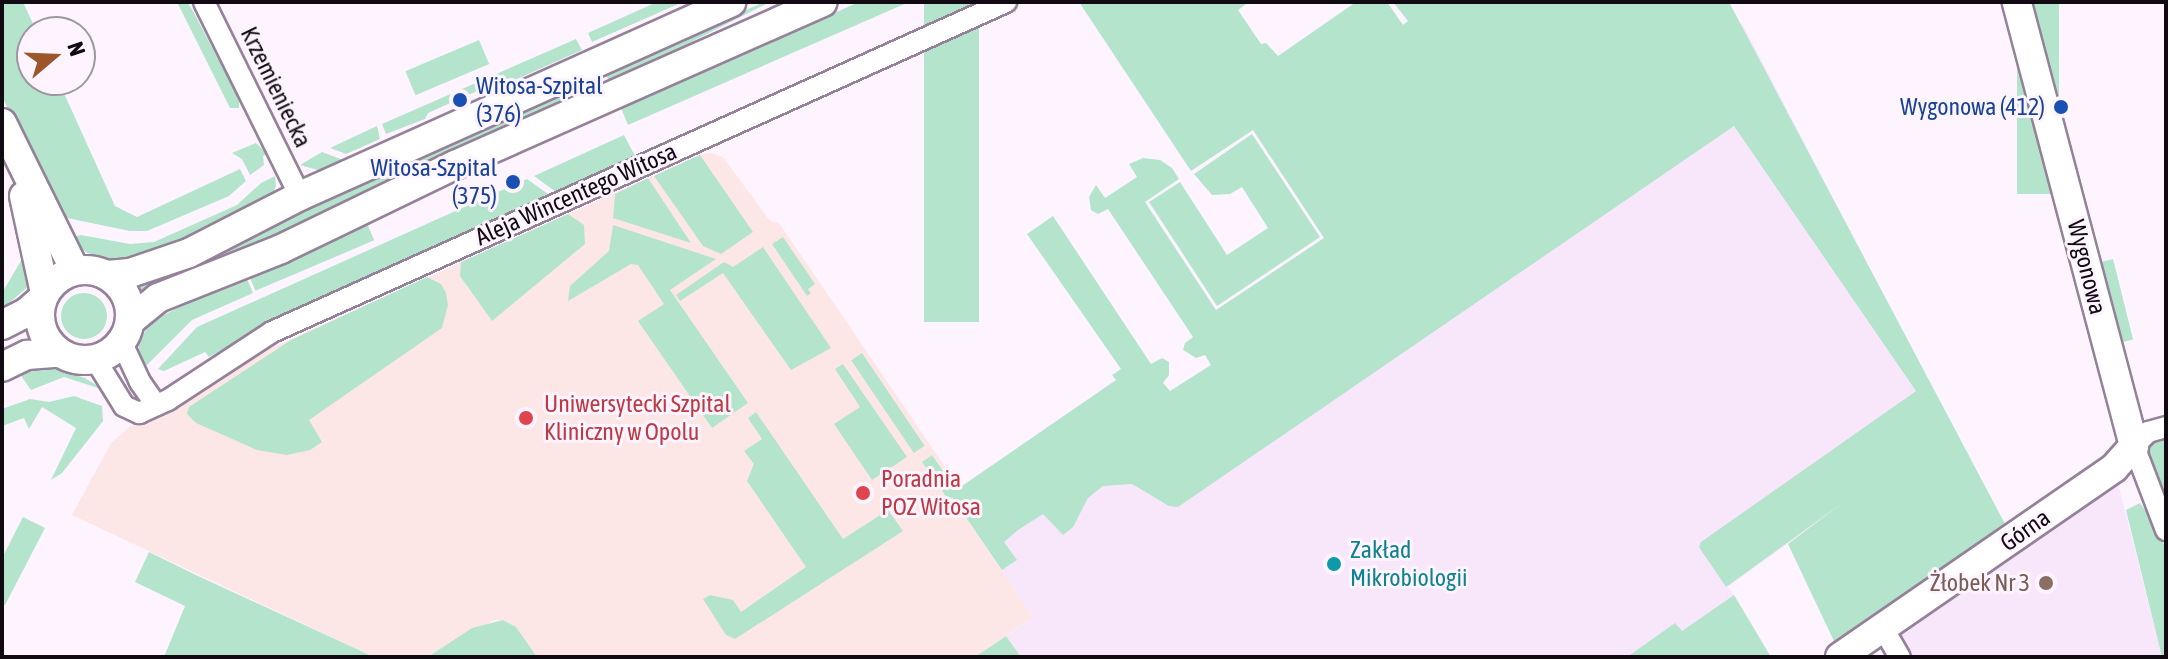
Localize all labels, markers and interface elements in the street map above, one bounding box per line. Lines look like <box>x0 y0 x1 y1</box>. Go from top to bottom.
north arrow <box>16 16 96 96</box>
street label: Krzemieniecka <box>234 22 318 152</box>
text: N <box>62 38 91 59</box>
place label: Witosa-Szpital (376) <box>476 72 603 128</box>
marker: Witosa-Szpital (376) <box>451 91 469 109</box>
place label: Wygonowa (412) <box>1900 93 2045 121</box>
marker: Wygonowa (412) <box>2052 98 2070 116</box>
street label: Aleja Wincentego Witosa <box>471 137 681 251</box>
place label: Witosa-Szpital (375) <box>370 154 497 210</box>
marker: Witosa-Szpital (375) <box>504 173 522 191</box>
street label: Wygonowa <box>2061 217 2113 317</box>
place label: Uniwersytecki Szpital Kliniczny w Opolu <box>544 390 731 446</box>
marker: Uniwersytecki Szpital Kliniczny w Opolu <box>515 407 537 429</box>
place label: Poradnia POZ Witosa <box>881 465 981 521</box>
marker: Poradnia POZ Witosa <box>852 482 874 504</box>
street label: Górna <box>1995 503 2055 557</box>
place label: Zakład Mikrobiologii <box>1350 536 1467 592</box>
marker: Zakład Mikrobiologii <box>1325 555 1343 573</box>
place label: Żłobek Nr 3 <box>1930 569 2030 597</box>
marker: Żłobek Nr 3 <box>2037 574 2055 592</box>

